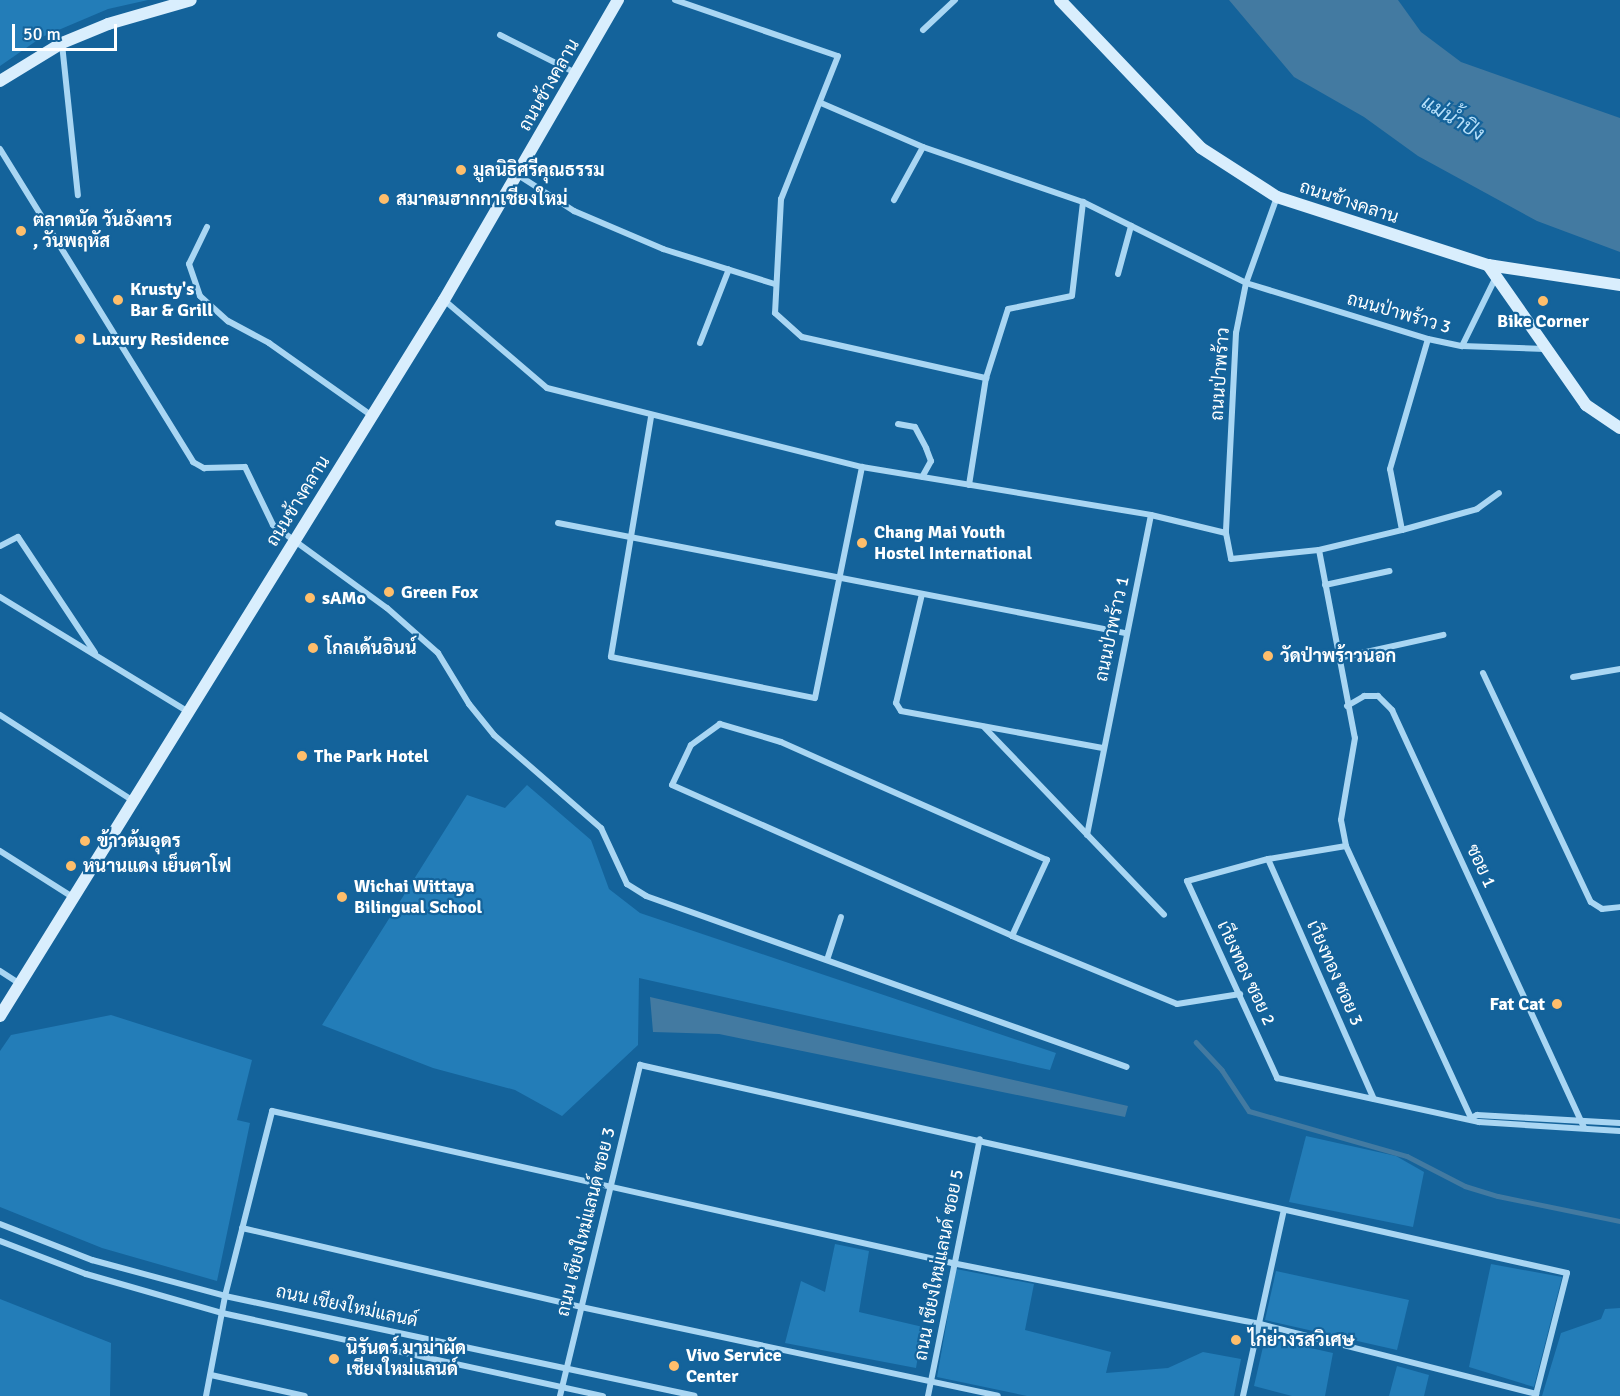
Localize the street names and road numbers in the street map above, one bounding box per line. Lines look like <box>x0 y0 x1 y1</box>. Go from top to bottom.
street label: ถนนช้างคลาน <box>514 35 584 135</box>
street label: ถนนช้างคลาน <box>1297 176 1401 228</box>
street label: ถนนป่าพร้าว 3 <box>1344 288 1454 338</box>
street label: ถนนป่าพร้าว <box>1206 327 1234 421</box>
street label: ถนนช้างคลาน <box>262 452 334 550</box>
street label: ถนนป่าพร้าว 1 <box>1090 574 1134 684</box>
street label: ซอย 1 <box>1462 841 1500 891</box>
street label: เาียงทอง ซอย 2 <box>1212 917 1280 1029</box>
street label: เาียงทอง ซอย 3 <box>1302 917 1368 1029</box>
street label: ถนน เชียงใหม่แลนด์ ซอย 3 <box>552 1125 620 1319</box>
street label: ถนน เชียงใหม่แลนด์ ซอย 5 <box>910 1168 968 1362</box>
street label: ถนน เชียงใหม่แลนด์ <box>274 1280 420 1332</box>

